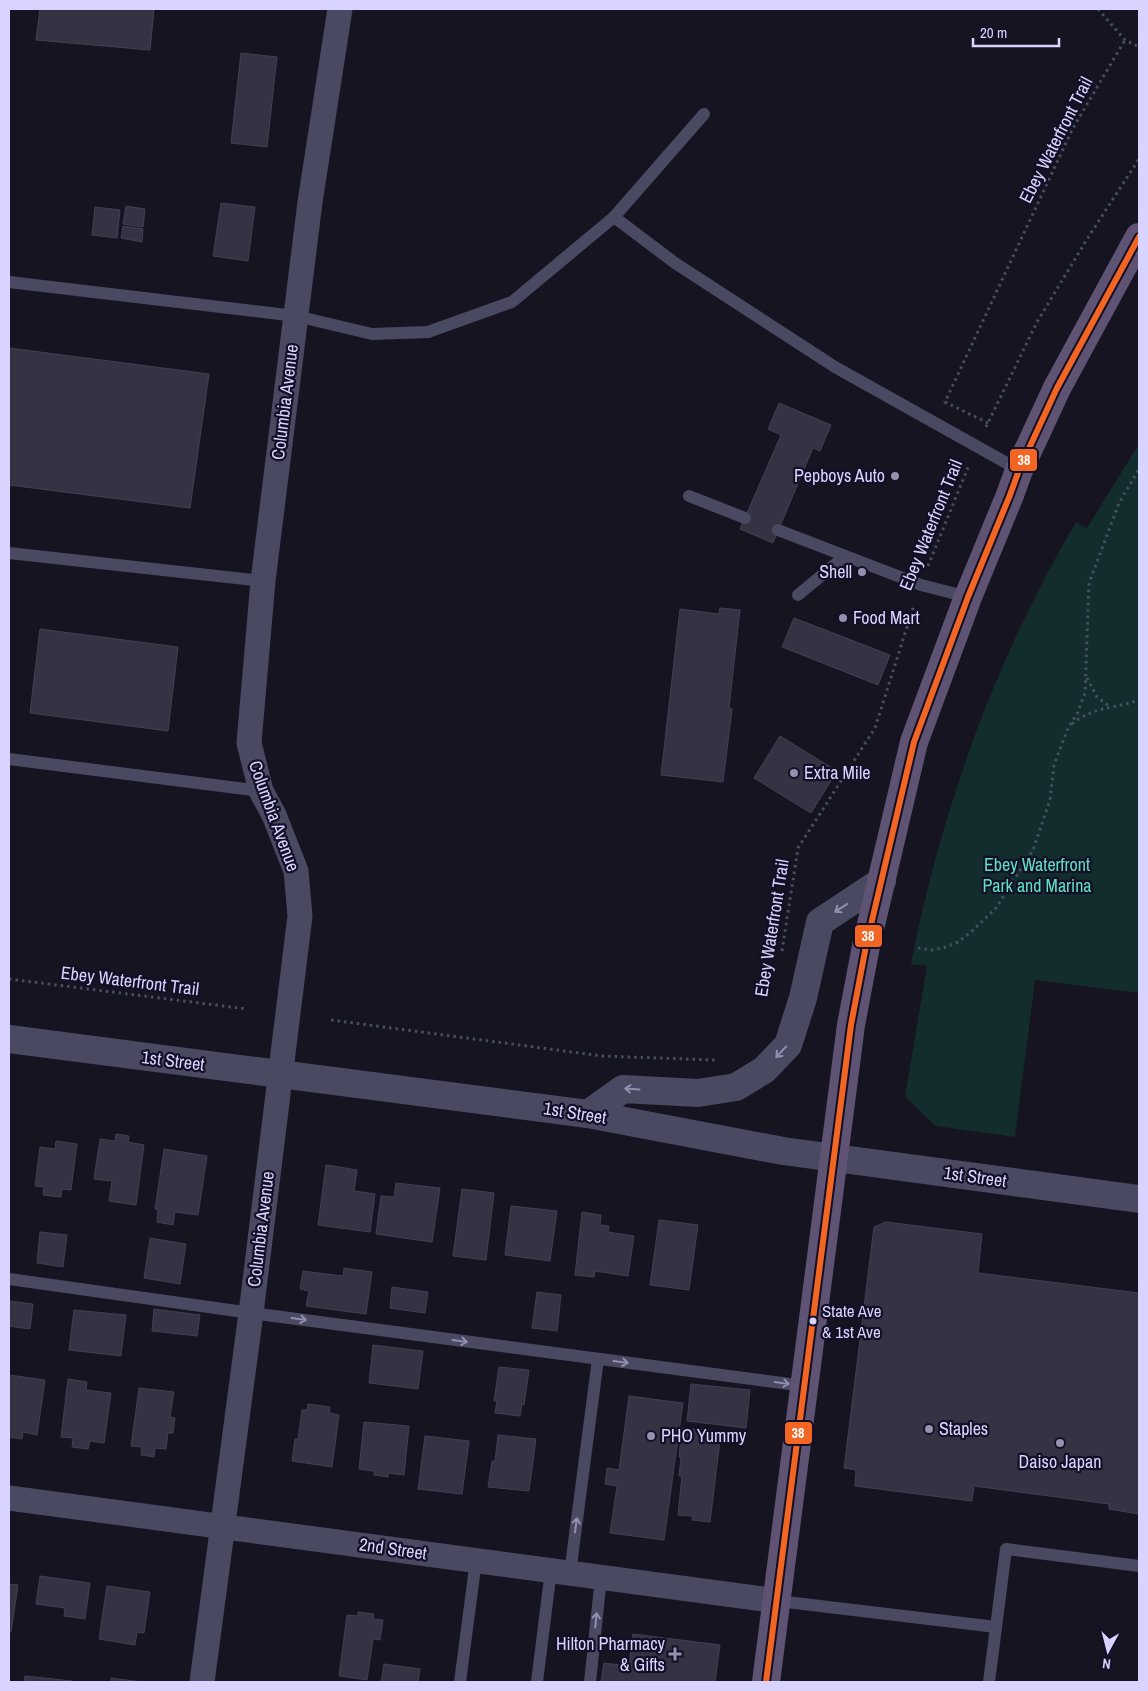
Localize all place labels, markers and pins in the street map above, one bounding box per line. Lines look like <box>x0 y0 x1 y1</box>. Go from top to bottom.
place label: Pepboys Auto <box>794 463 885 488</box>
marker: Pepboys Auto <box>889 470 901 482</box>
place label: Shell <box>819 559 852 584</box>
marker: Shell <box>856 566 868 578</box>
place label: Food Mart <box>853 605 920 630</box>
marker: Food Mart <box>837 612 849 624</box>
place label: Extra Mile <box>804 760 870 785</box>
marker: Extra Mile <box>788 767 800 779</box>
place label: State Ave & 1st Ave <box>822 1299 882 1343</box>
marker: State Ave & 1st Ave <box>808 1316 818 1326</box>
place label: Staples <box>939 1416 988 1441</box>
place label: PHO Yummy <box>661 1423 747 1448</box>
marker: Staples <box>923 1423 935 1435</box>
marker: PHO Yummy <box>645 1430 657 1442</box>
marker: Daiso Japan <box>1054 1437 1066 1449</box>
place label: Daiso Japan <box>1019 1449 1101 1474</box>
place label: Hilton Pharmacy & Gifts <box>556 1631 666 1677</box>
marker: Hilton Pharmacy & Gifts <box>669 1648 681 1660</box>

